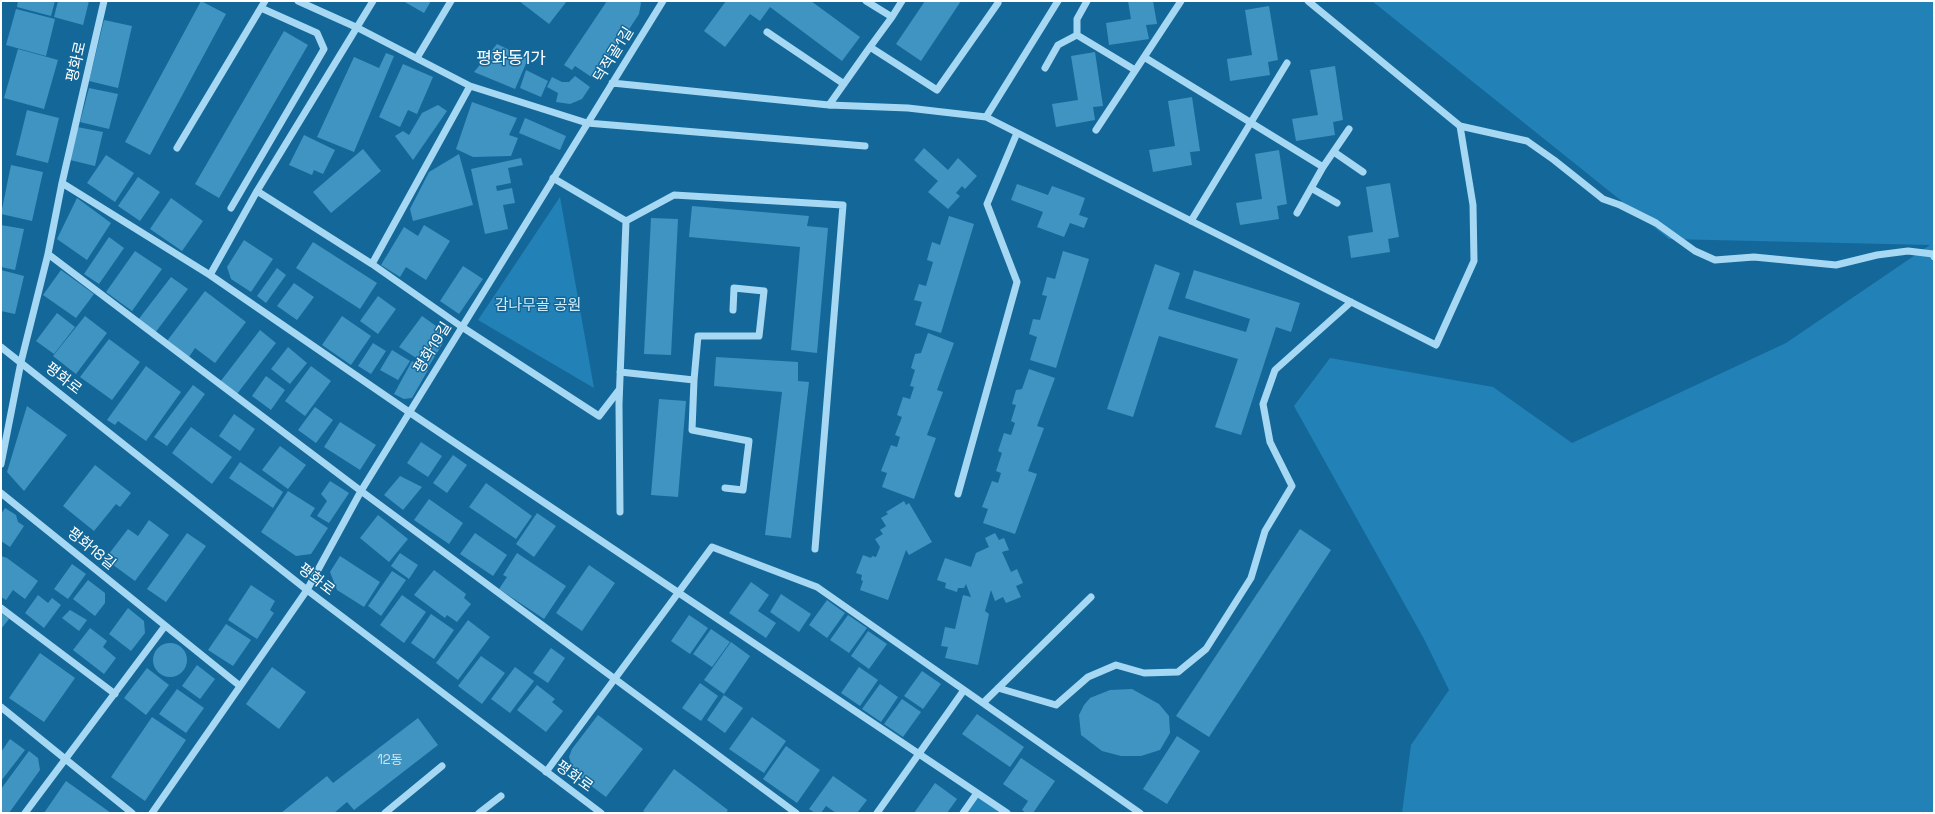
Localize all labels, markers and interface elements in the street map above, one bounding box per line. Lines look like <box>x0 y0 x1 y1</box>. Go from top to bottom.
street label: 덕적골1길 <box>590 24 638 86</box>
street label: 평화로 <box>64 40 90 84</box>
district label: 평화동1가 <box>476 49 546 69</box>
park label: 감나무골 공원 <box>495 297 581 315</box>
street label: 평화19길 <box>410 319 456 377</box>
street label: 평화로 <box>41 359 85 399</box>
street label: 평화18길 <box>63 524 119 574</box>
street label: 평화로 <box>294 560 338 600</box>
house number: 12동 <box>377 752 403 768</box>
street label: 평화로 <box>552 758 596 796</box>

